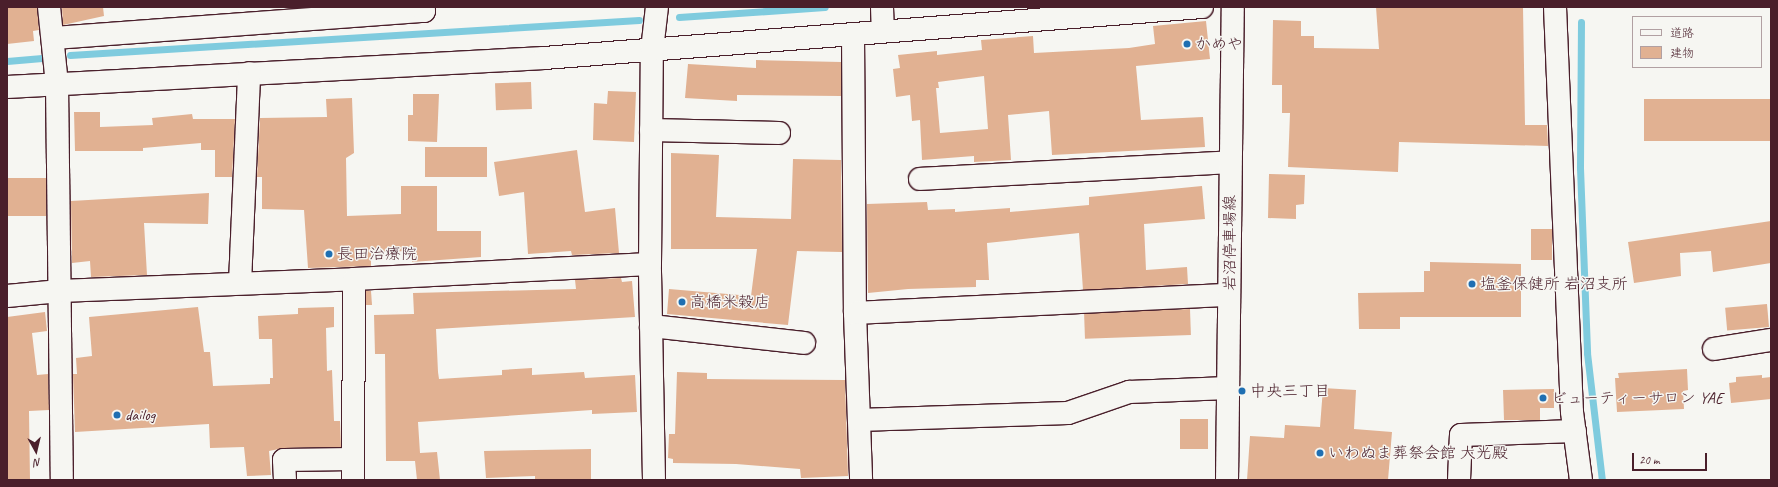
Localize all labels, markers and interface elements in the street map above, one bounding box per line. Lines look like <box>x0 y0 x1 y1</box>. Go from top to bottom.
legend <box>1632 16 1762 68</box>
text: 道路 <box>1670 25 1694 41</box>
place label: かめや <box>1195 34 1243 54</box>
marker: かめや <box>1182 39 1192 49</box>
text: 建物 <box>1670 45 1694 61</box>
street label: 岩沼停車場線 <box>1220 195 1240 291</box>
place label: 長田治療院 <box>337 244 417 264</box>
marker: 長田治療院 <box>324 249 334 259</box>
place label: 塩釜保健所 岩沼支所 <box>1480 274 1628 294</box>
marker: 塩釜保健所 岩沼支所 <box>1467 279 1477 289</box>
place label: 高橋米穀店 <box>690 292 770 312</box>
marker: 高橋米穀店 <box>677 297 687 307</box>
place label: 中央三丁目 <box>1250 381 1330 401</box>
marker: 中央三丁目 <box>1237 386 1247 396</box>
place label: ビューティーサロン YAE <box>1551 388 1722 408</box>
marker: ビューティーサロン YAE <box>1538 393 1548 403</box>
place label: dailog <box>125 405 155 425</box>
marker: dailog <box>112 410 122 420</box>
north arrow <box>16 431 56 471</box>
place label: いわぬま葬祭会館 大光殿 <box>1328 443 1508 463</box>
scale bar <box>1634 445 1709 471</box>
marker: いわぬま葬祭会館 大光殿 <box>1315 448 1325 458</box>
text: 20 m <box>1639 452 1659 468</box>
text: N <box>33 455 42 470</box>

